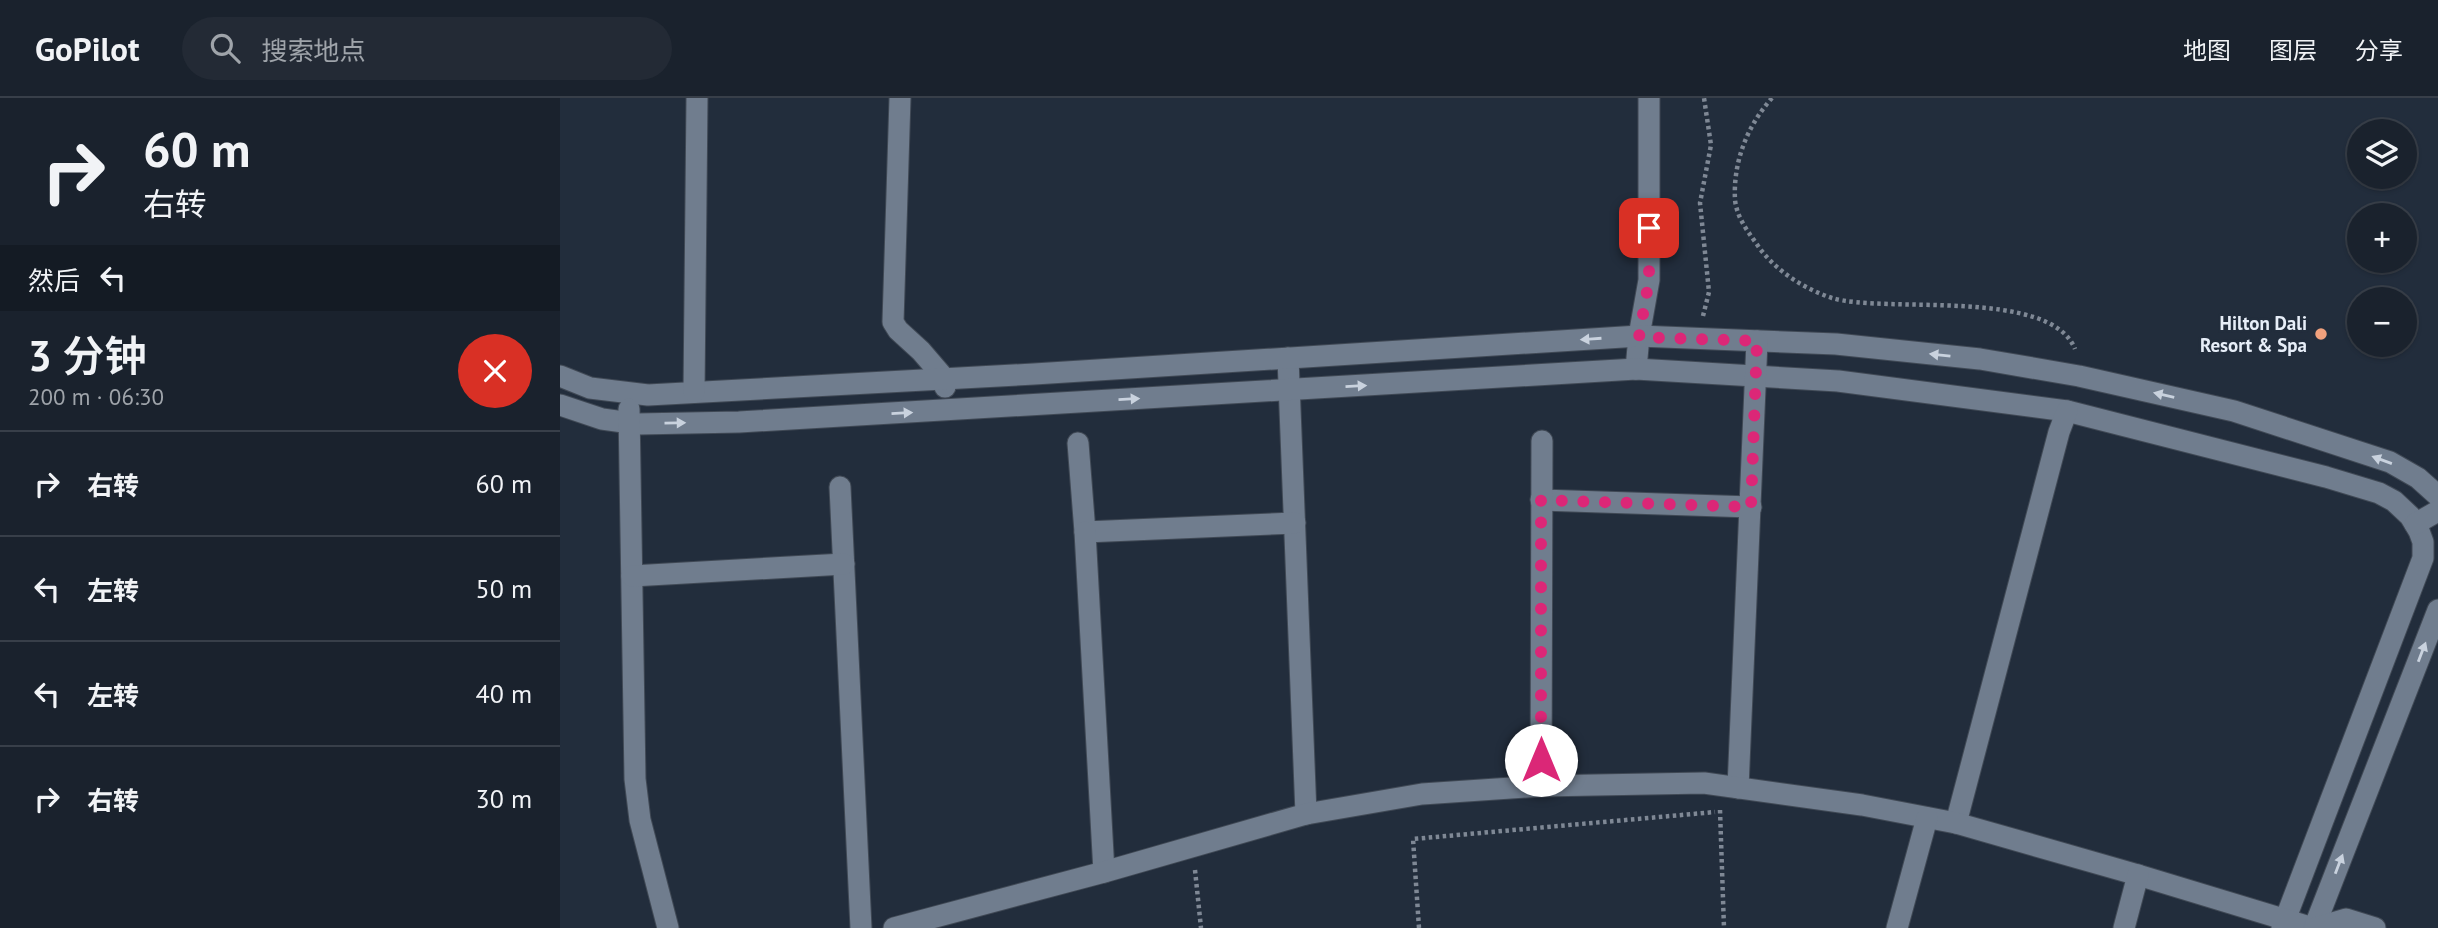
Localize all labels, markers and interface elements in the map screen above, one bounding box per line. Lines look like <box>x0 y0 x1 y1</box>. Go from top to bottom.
search box <box>182 17 672 80</box>
text: GoPilot <box>35 27 140 70</box>
icon: search <box>206 29 244 67</box>
text: 搜索地点 <box>262 34 366 67</box>
text: 地图 <box>2183 35 2231 66</box>
text: 图层 <box>2269 35 2317 66</box>
text: 分享 <box>2355 35 2403 66</box>
text: 60 m <box>143 117 250 181</box>
map controls <box>2347 119 2417 357</box>
button: layers <box>2347 119 2417 189</box>
icon: right <box>28 126 119 217</box>
text: 右转 <box>143 183 207 225</box>
pin <box>1619 198 1679 258</box>
button: + <box>2347 203 2417 273</box>
icon: arrive <box>1630 209 1668 247</box>
icon: left <box>94 259 132 297</box>
text: 然后 <box>28 264 80 297</box>
button: − <box>2347 287 2417 357</box>
place label: Hilton Dali Resort & Spa <box>2200 311 2307 357</box>
marker: Hilton Dali Resort & Spa <box>2313 326 2329 342</box>
text: 3 分钟 <box>28 328 146 383</box>
button: close <box>458 334 532 408</box>
one-way arrow <box>1580 334 1602 345</box>
one-way arrow <box>1929 349 1951 360</box>
one-way arrow <box>1345 380 1367 391</box>
text: 200 m · 06:30 <box>28 382 164 411</box>
one-way arrow <box>2153 389 2175 400</box>
one-way arrow <box>1118 394 1140 405</box>
one-way arrow <box>891 407 913 418</box>
one-way arrow <box>664 417 686 429</box>
one-way arrow <box>2371 454 2392 465</box>
icon: right <box>28 465 66 503</box>
text: 60 m <box>476 467 532 500</box>
text: 右转 <box>87 469 139 502</box>
icon: left <box>28 570 66 608</box>
text: 50 m <box>476 572 532 605</box>
text: 左转 <box>87 574 139 607</box>
one-way arrow <box>2416 642 2427 663</box>
icon: left <box>28 675 66 713</box>
text: 40 m <box>476 677 532 710</box>
text: 左转 <box>87 679 139 712</box>
position arrow <box>1504 723 1578 797</box>
icon: right <box>28 780 66 818</box>
text: 30 m <box>476 782 532 815</box>
text: 右转 <box>87 784 139 817</box>
one-way arrow <box>2333 854 2344 875</box>

